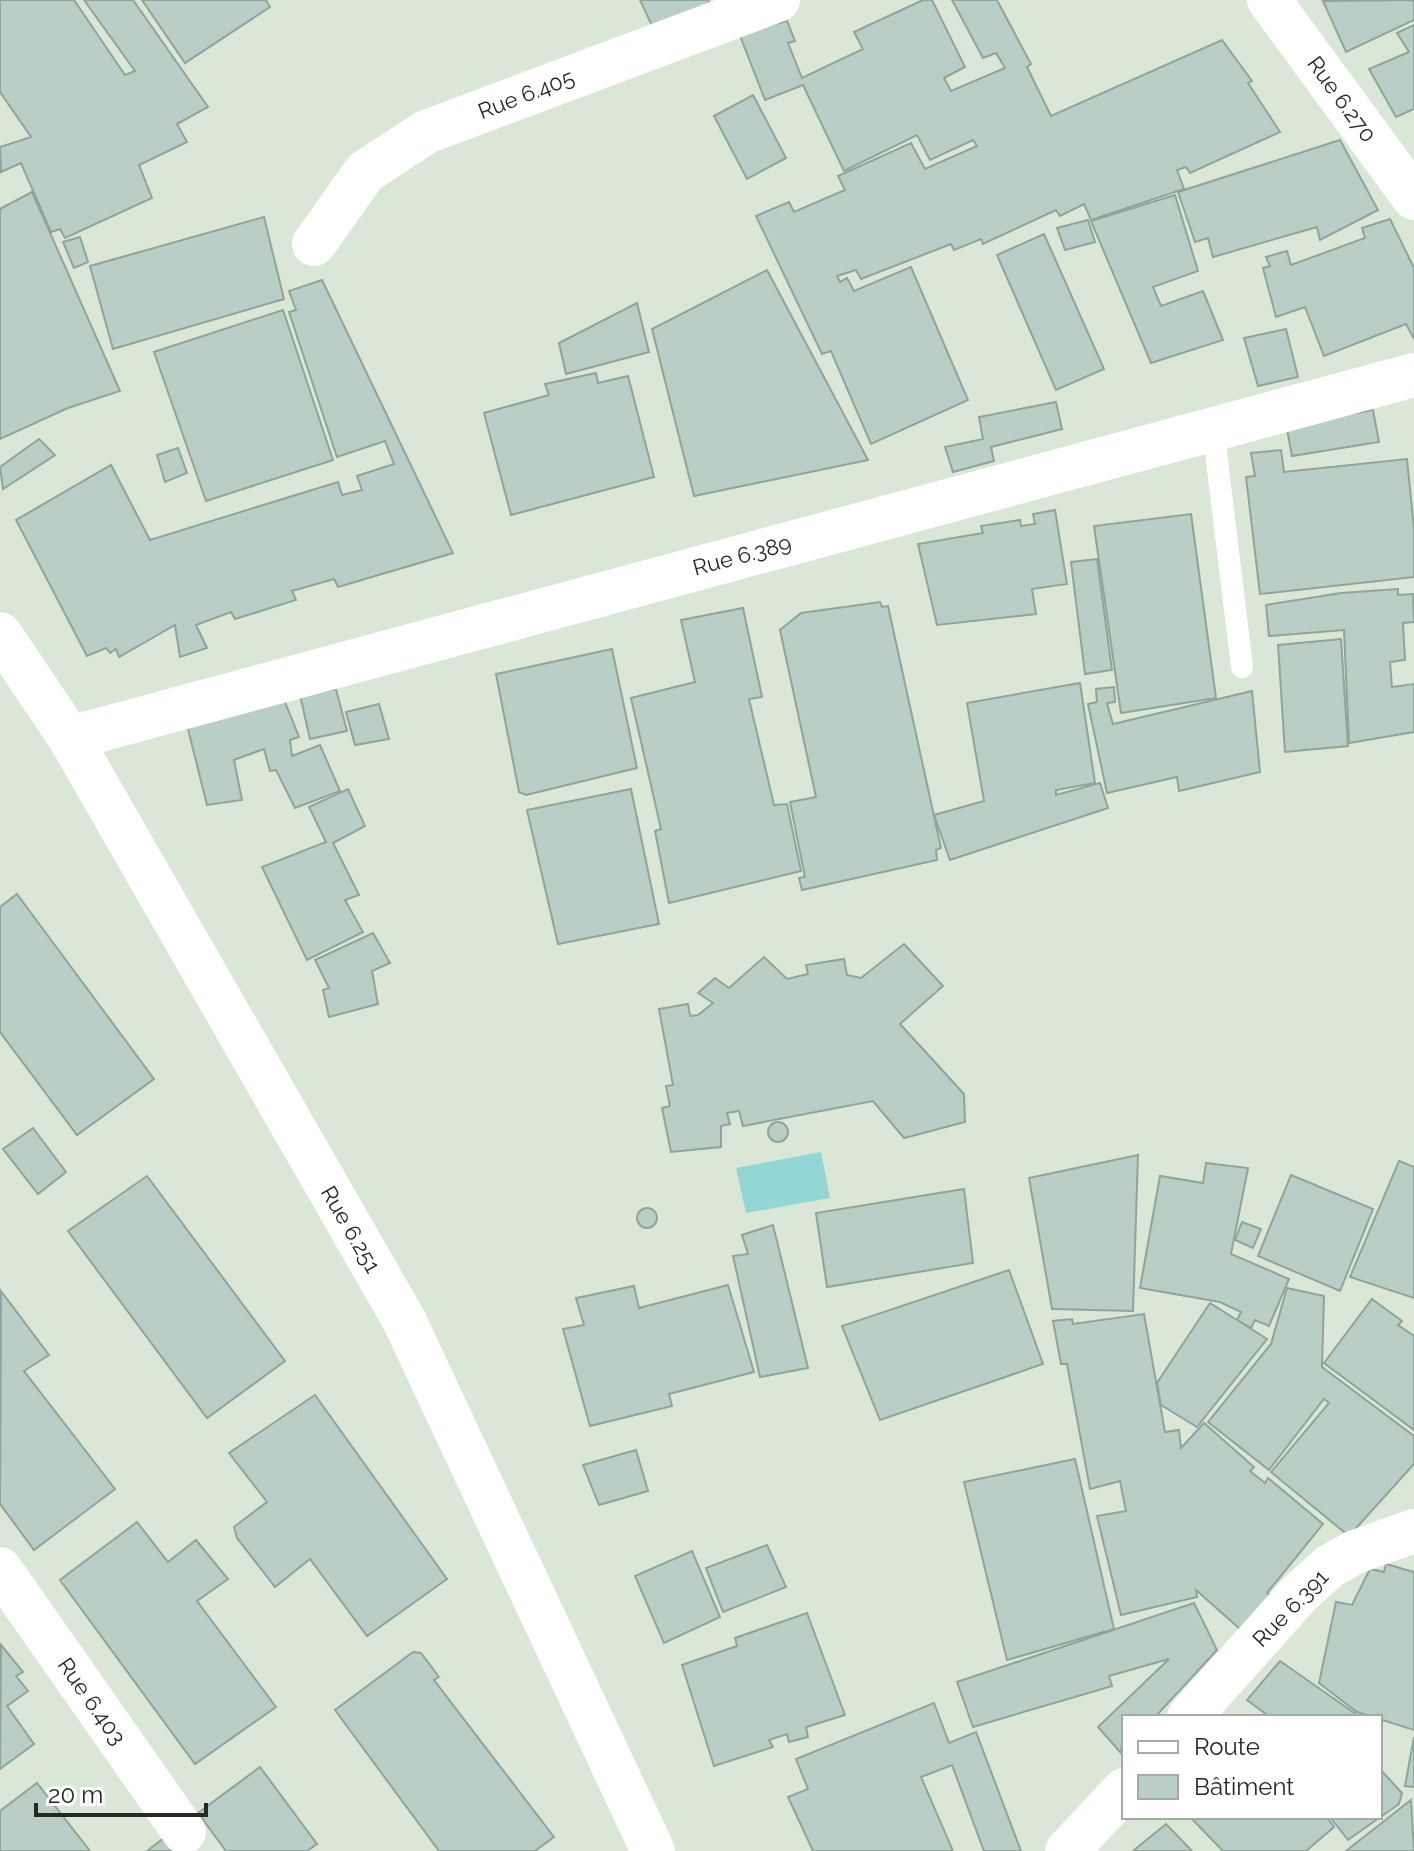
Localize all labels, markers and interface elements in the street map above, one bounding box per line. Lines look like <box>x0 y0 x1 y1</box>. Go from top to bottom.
street label: Rue 6.270 <box>1302 51 1382 147</box>
street label: Rue 6.405 <box>474 64 578 124</box>
street label: Rue 6.389 <box>690 529 794 581</box>
street label: Rue 6.251 <box>316 1181 386 1277</box>
street label: Rue 6.391 <box>1247 1564 1333 1652</box>
street label: Rue 6.403 <box>53 1652 131 1750</box>
legend <box>1122 1715 1382 1819</box>
text: Route <box>1194 1732 1260 1761</box>
scale bar <box>36 1767 206 1817</box>
text: Bâtiment <box>1194 1772 1294 1801</box>
text: 20 m <box>48 1780 103 1809</box>

